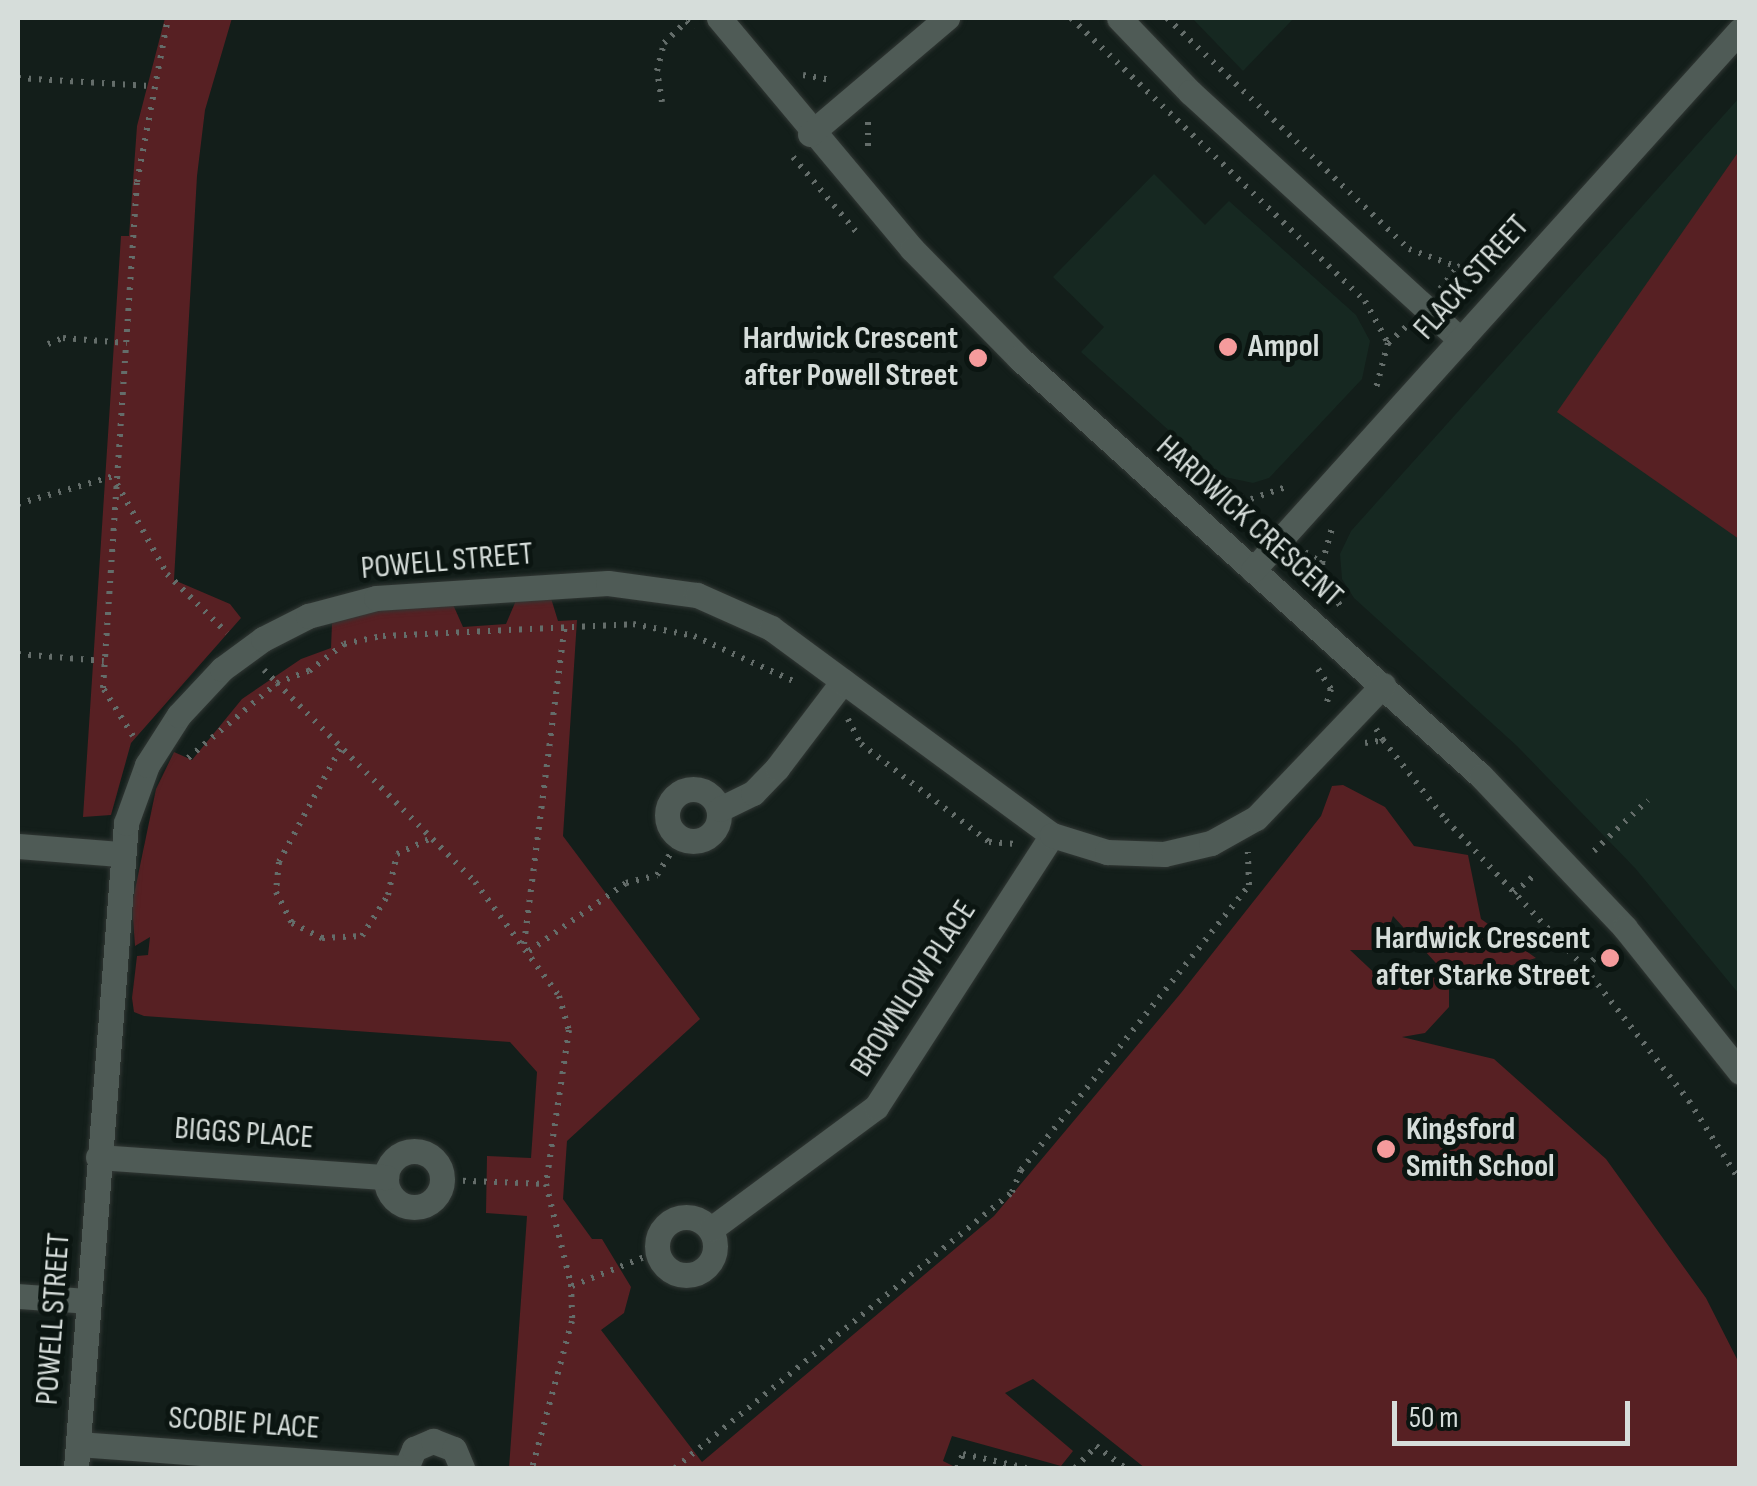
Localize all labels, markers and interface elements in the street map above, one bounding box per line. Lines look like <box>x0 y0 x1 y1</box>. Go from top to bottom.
street label: FLACK STREET <box>1406 208 1538 348</box>
place label: Hardwick Crescent after Powell Street <box>743 321 958 396</box>
place label: Ampol <box>1248 328 1319 366</box>
marker: Ampol <box>1217 336 1239 358</box>
marker: Hardwick Crescent after Powell Street <box>967 347 989 369</box>
street label: HARDWICK CRESCENT <box>1148 428 1350 616</box>
street label: POWELL STREET <box>359 535 535 589</box>
street label: BROWNLOW PLACE <box>843 894 985 1084</box>
place label: Hardwick Crescent after Starke Street <box>1375 921 1590 996</box>
marker: Hardwick Crescent after Starke Street <box>1599 947 1621 969</box>
street label: BIGGS PLACE <box>173 1110 315 1158</box>
place label: Kingsford Smith School <box>1406 1112 1555 1187</box>
marker: Kingsford Smith School <box>1375 1138 1397 1160</box>
street label: POWELL STREET <box>29 1232 79 1406</box>
scale bar <box>1397 1381 1634 1443</box>
street label: SCOBIE PLACE <box>167 1400 321 1448</box>
text: 50 m <box>1409 1400 1458 1436</box>

